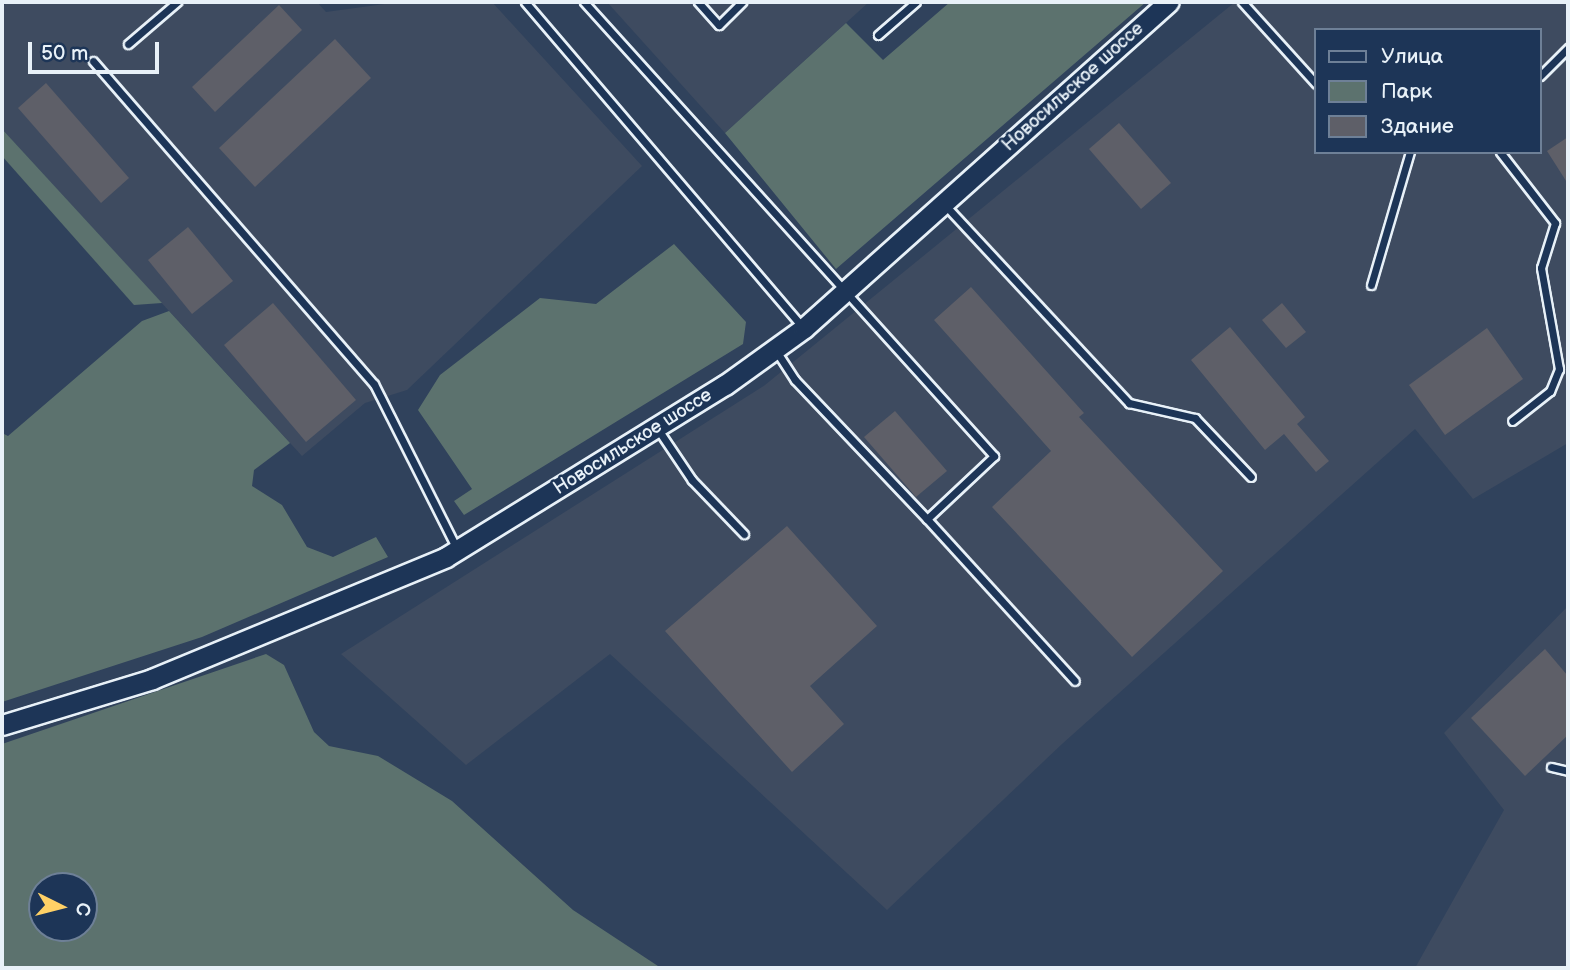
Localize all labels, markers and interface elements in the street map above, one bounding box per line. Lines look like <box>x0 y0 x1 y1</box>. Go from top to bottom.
street label: Новосильское шоссе <box>998 17 1148 157</box>
scale bar <box>32 28 163 72</box>
legend <box>1314 28 1542 154</box>
text: 50 m <box>41 41 88 66</box>
text: Улица <box>1381 44 1443 69</box>
text: Парк <box>1381 79 1432 104</box>
text: Здание <box>1381 114 1454 139</box>
street label: Новосильское шоссе <box>550 384 716 500</box>
north arrow <box>28 872 98 942</box>
text: С <box>70 901 95 917</box>

